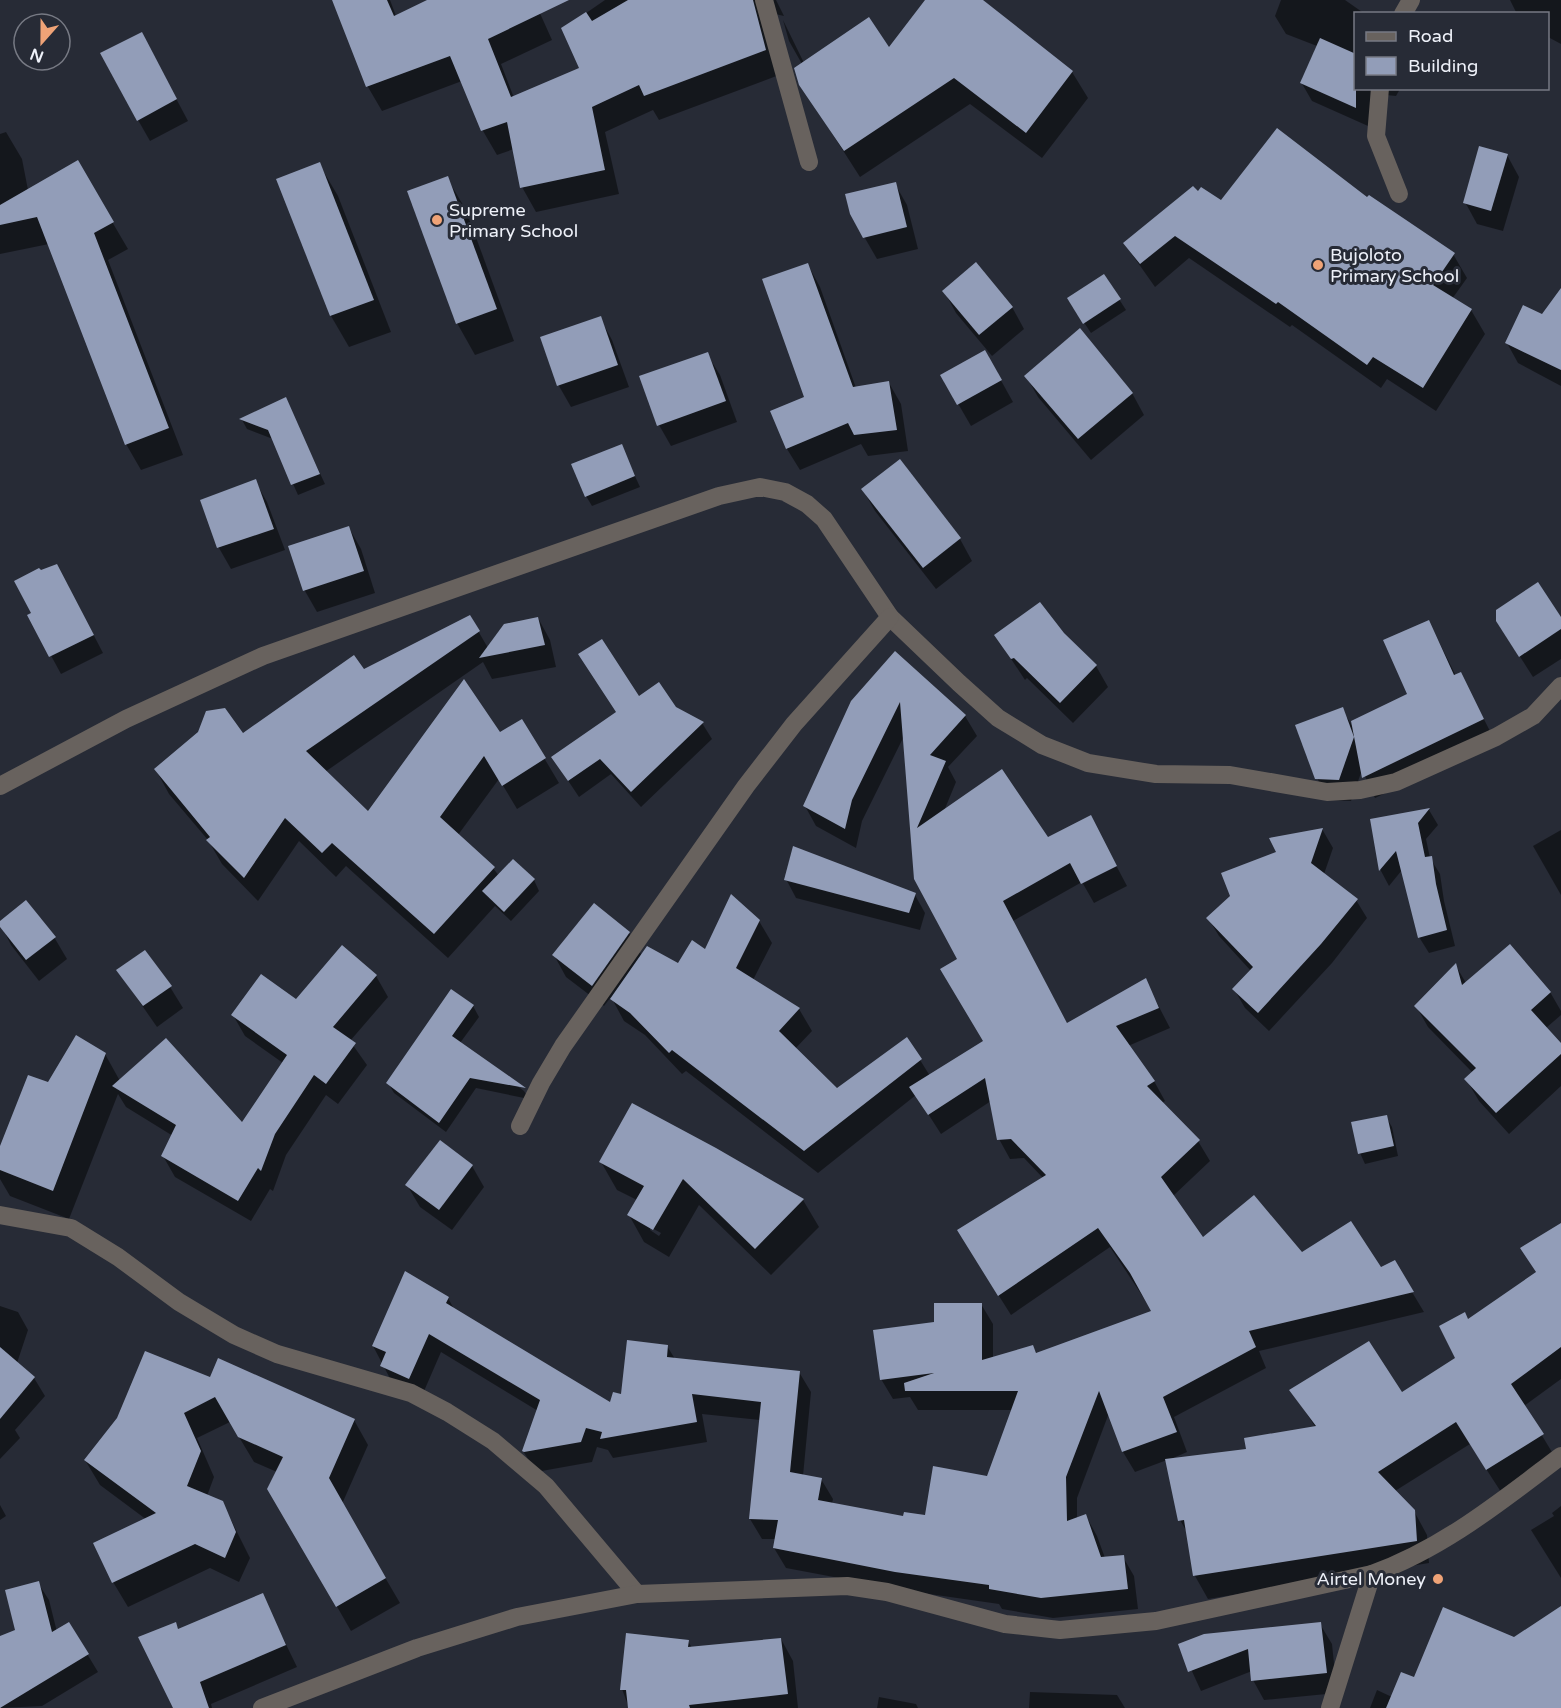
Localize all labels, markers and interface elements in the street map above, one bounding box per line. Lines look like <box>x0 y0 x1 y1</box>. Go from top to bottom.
north arrow <box>12 12 72 72</box>
legend <box>1354 12 1549 90</box>
text: Road <box>1408 25 1453 47</box>
text: N <box>27 43 47 67</box>
text: Building <box>1408 55 1478 77</box>
place label: Supreme Primary School <box>449 199 578 242</box>
marker: Supreme Primary School <box>430 213 444 227</box>
place label: Bujoloto Primary School <box>1330 244 1459 287</box>
marker: Bujoloto Primary School <box>1311 258 1325 272</box>
place label: Airtel Money <box>1316 1568 1426 1590</box>
marker: Airtel Money <box>1431 1572 1445 1586</box>

